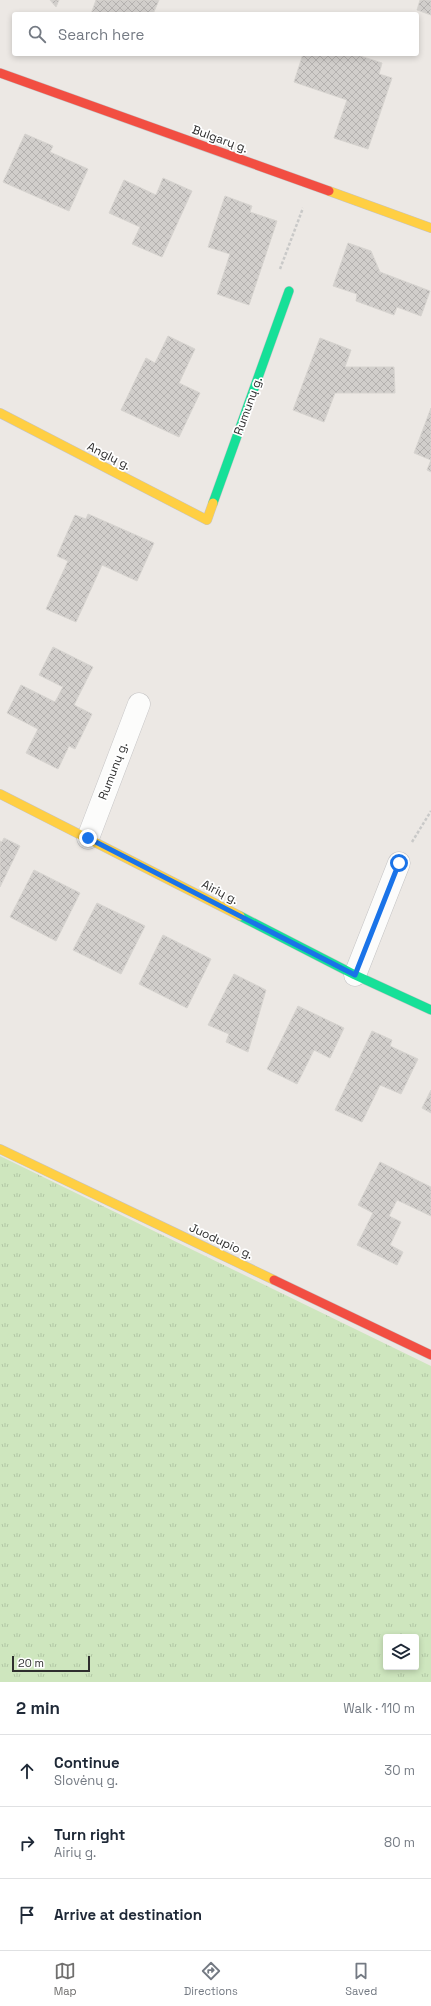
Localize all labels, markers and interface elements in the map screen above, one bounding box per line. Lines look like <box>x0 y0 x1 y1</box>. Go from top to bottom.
search box <box>12 12 419 56</box>
icon: search <box>26 23 48 45</box>
text: Search here <box>58 25 144 44</box>
street label: Bulgarų g. <box>190 121 250 157</box>
street label: Rumunų g. <box>230 375 266 437</box>
street label: Anglų g. <box>85 438 133 474</box>
street label: Rumunų g. <box>95 740 131 802</box>
route end <box>79 829 97 847</box>
route start <box>390 854 408 872</box>
street label: Airių g. <box>199 876 241 908</box>
street label: Juodupio g. <box>187 1219 255 1263</box>
map controls <box>383 1634 419 1670</box>
button: layers <box>383 1634 419 1670</box>
scale bar <box>12 1654 90 1673</box>
text: 20 m <box>18 1656 44 1670</box>
text: 2 min <box>16 1697 60 1719</box>
text: Walk · 110 m <box>343 1700 415 1717</box>
text: Continue <box>54 1753 120 1772</box>
icon: ahead <box>16 1760 38 1782</box>
text: 30 m <box>384 1762 415 1779</box>
text: Slovėnų g. <box>54 1772 118 1789</box>
text: Turn right <box>54 1825 125 1844</box>
icon: right <box>16 1832 38 1854</box>
text: 80 m <box>384 1834 415 1851</box>
text: Airių g. <box>54 1844 96 1861</box>
icon: arrive <box>16 1904 38 1926</box>
text: Arrive at destination <box>54 1905 202 1924</box>
tab: Map <box>54 1960 77 1998</box>
tab: Directions <box>184 1960 238 1998</box>
tab: Saved <box>345 1960 377 1998</box>

